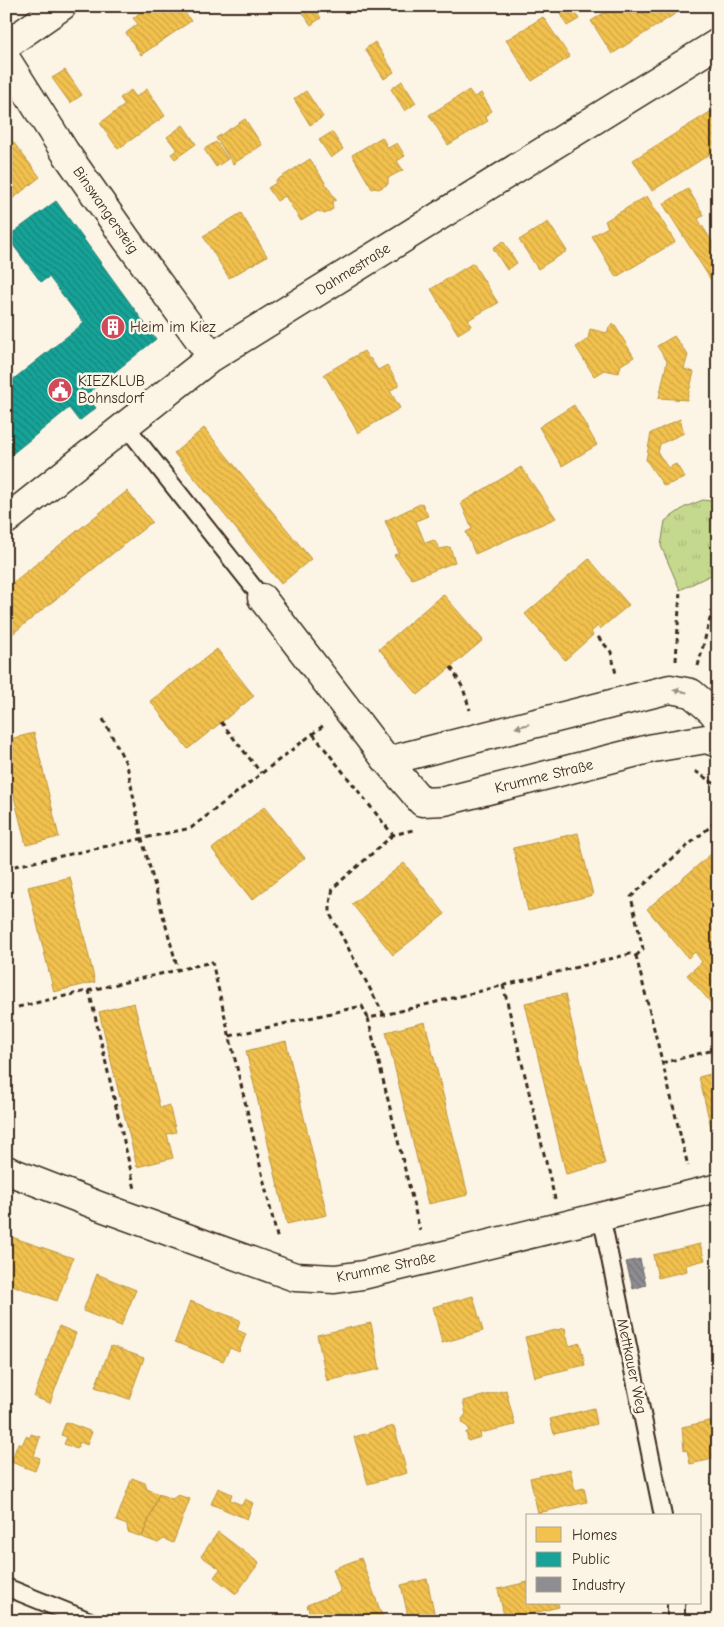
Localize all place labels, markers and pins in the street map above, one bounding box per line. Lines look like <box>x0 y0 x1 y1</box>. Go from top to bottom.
building icon: Heim im Kiez <box>100 314 126 340</box>
place label: Heim im Kiez <box>130 318 216 336</box>
place label: KIEZKLUB Bohnsdorf <box>78 372 145 407</box>
public building icon: KIEZKLUB Bohnsdorf <box>47 377 73 403</box>

